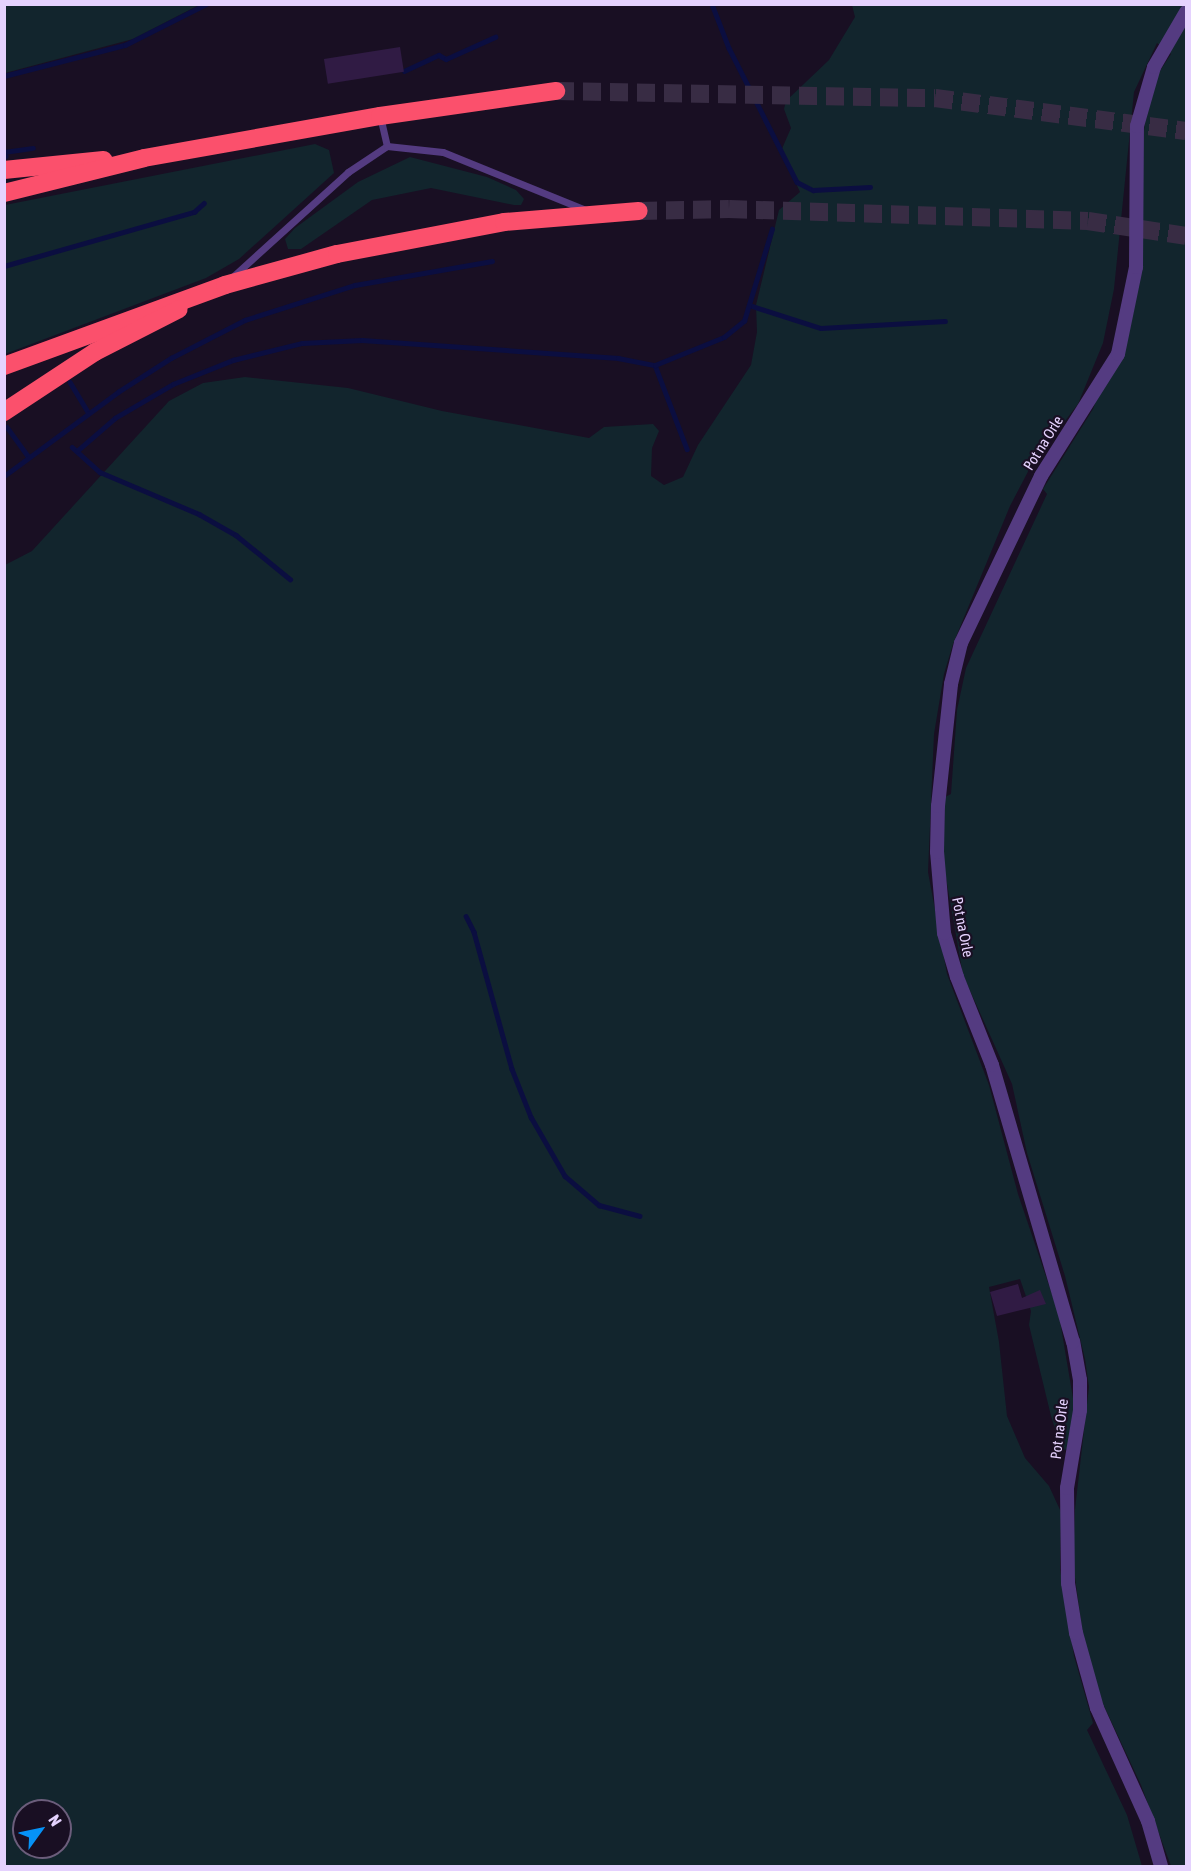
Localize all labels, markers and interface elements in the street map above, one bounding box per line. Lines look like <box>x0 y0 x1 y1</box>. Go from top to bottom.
street label: Pot na Orle <box>1019 412 1067 474</box>
street label: Pot na Orle <box>948 895 978 959</box>
street label: Pot na Orle <box>1046 1398 1072 1460</box>
north arrow <box>12 1799 72 1859</box>
text: N <box>45 1811 66 1829</box>

